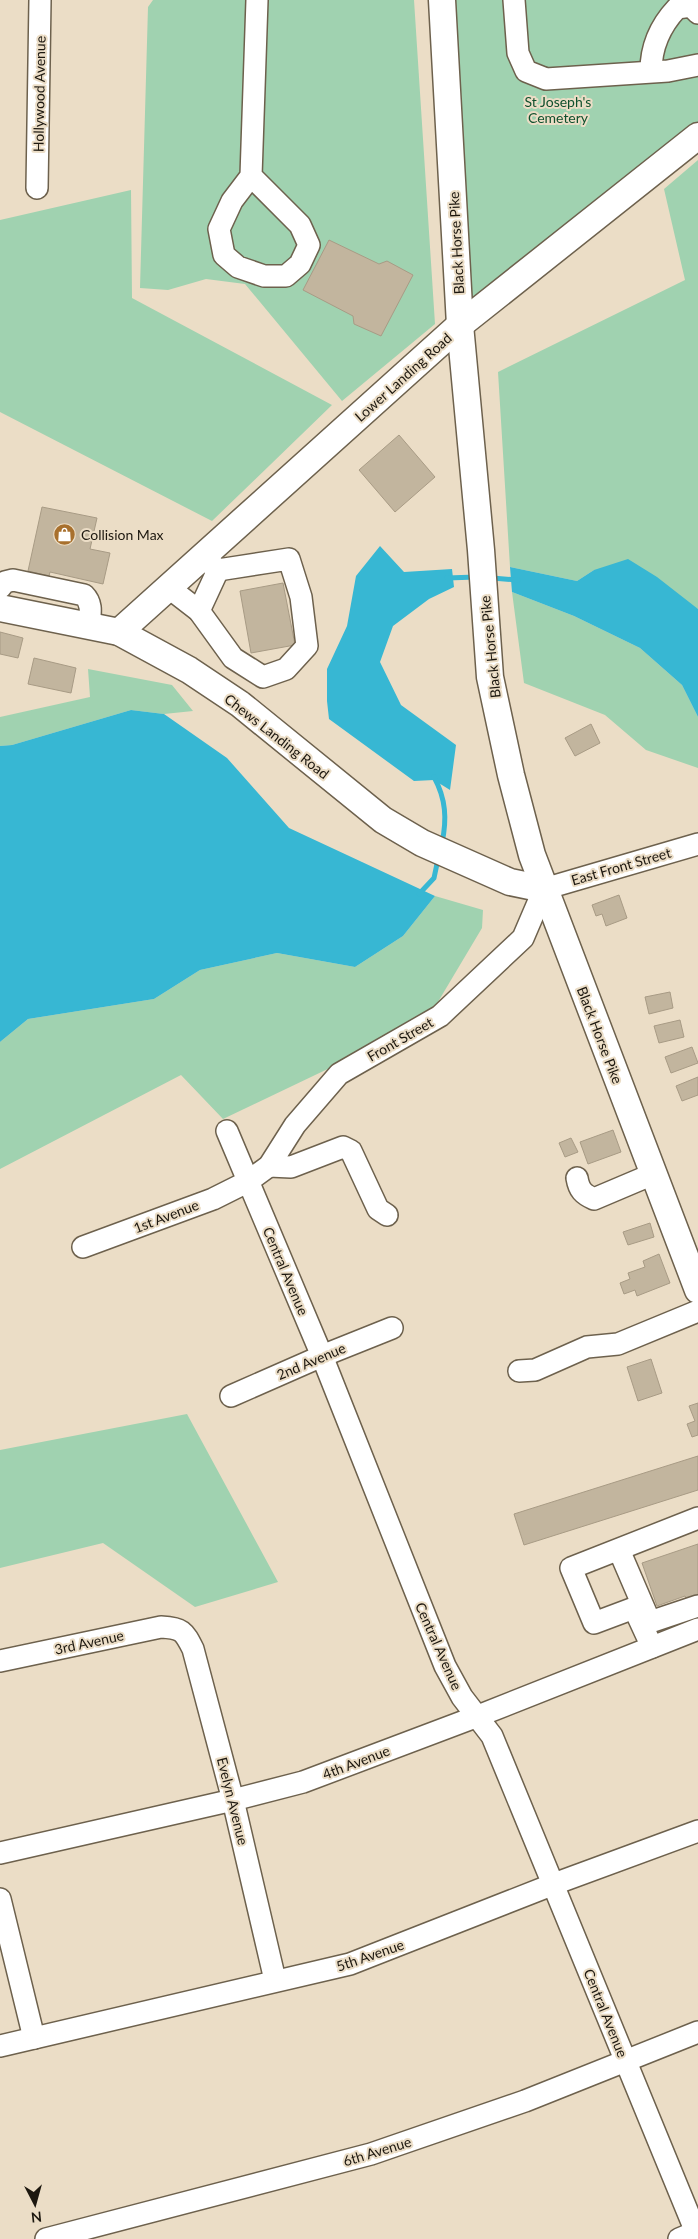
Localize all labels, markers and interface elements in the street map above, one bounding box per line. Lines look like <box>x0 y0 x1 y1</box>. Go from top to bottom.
street label: Hollywood Avenue <box>29 36 49 152</box>
park label: St Joseph's Cemetery <box>525 93 591 126</box>
street label: Black Horse Pike <box>445 191 467 295</box>
street label: Lower Landing Road <box>351 329 455 425</box>
shop icon: Collision Max <box>53 522 77 546</box>
place label: Collision Max <box>81 526 164 543</box>
street label: Black Horse Pike <box>476 595 504 699</box>
street label: Chews Landing Road <box>221 690 333 782</box>
street label: East Front Street <box>569 844 673 888</box>
street label: Black Horse Pike <box>574 984 626 1086</box>
street label: Front Street <box>364 1013 436 1065</box>
street label: 1st Avenue <box>131 1196 201 1236</box>
street label: Central Avenue <box>260 1224 312 1318</box>
street label: 2nd Avenue <box>274 1339 348 1383</box>
street label: Central Avenue <box>412 1600 466 1692</box>
street label: 3rd Avenue <box>53 1626 125 1658</box>
street label: 4th Avenue <box>320 1741 392 1783</box>
street label: Evelyn Avenue <box>214 1755 252 1847</box>
street label: 5th Avenue <box>334 1935 406 1975</box>
street label: Central Avenue <box>581 1966 631 2060</box>
street label: 6th Avenue <box>341 2133 413 2169</box>
north arrow <box>10 2179 60 2229</box>
text: N <box>30 2208 43 2226</box>

